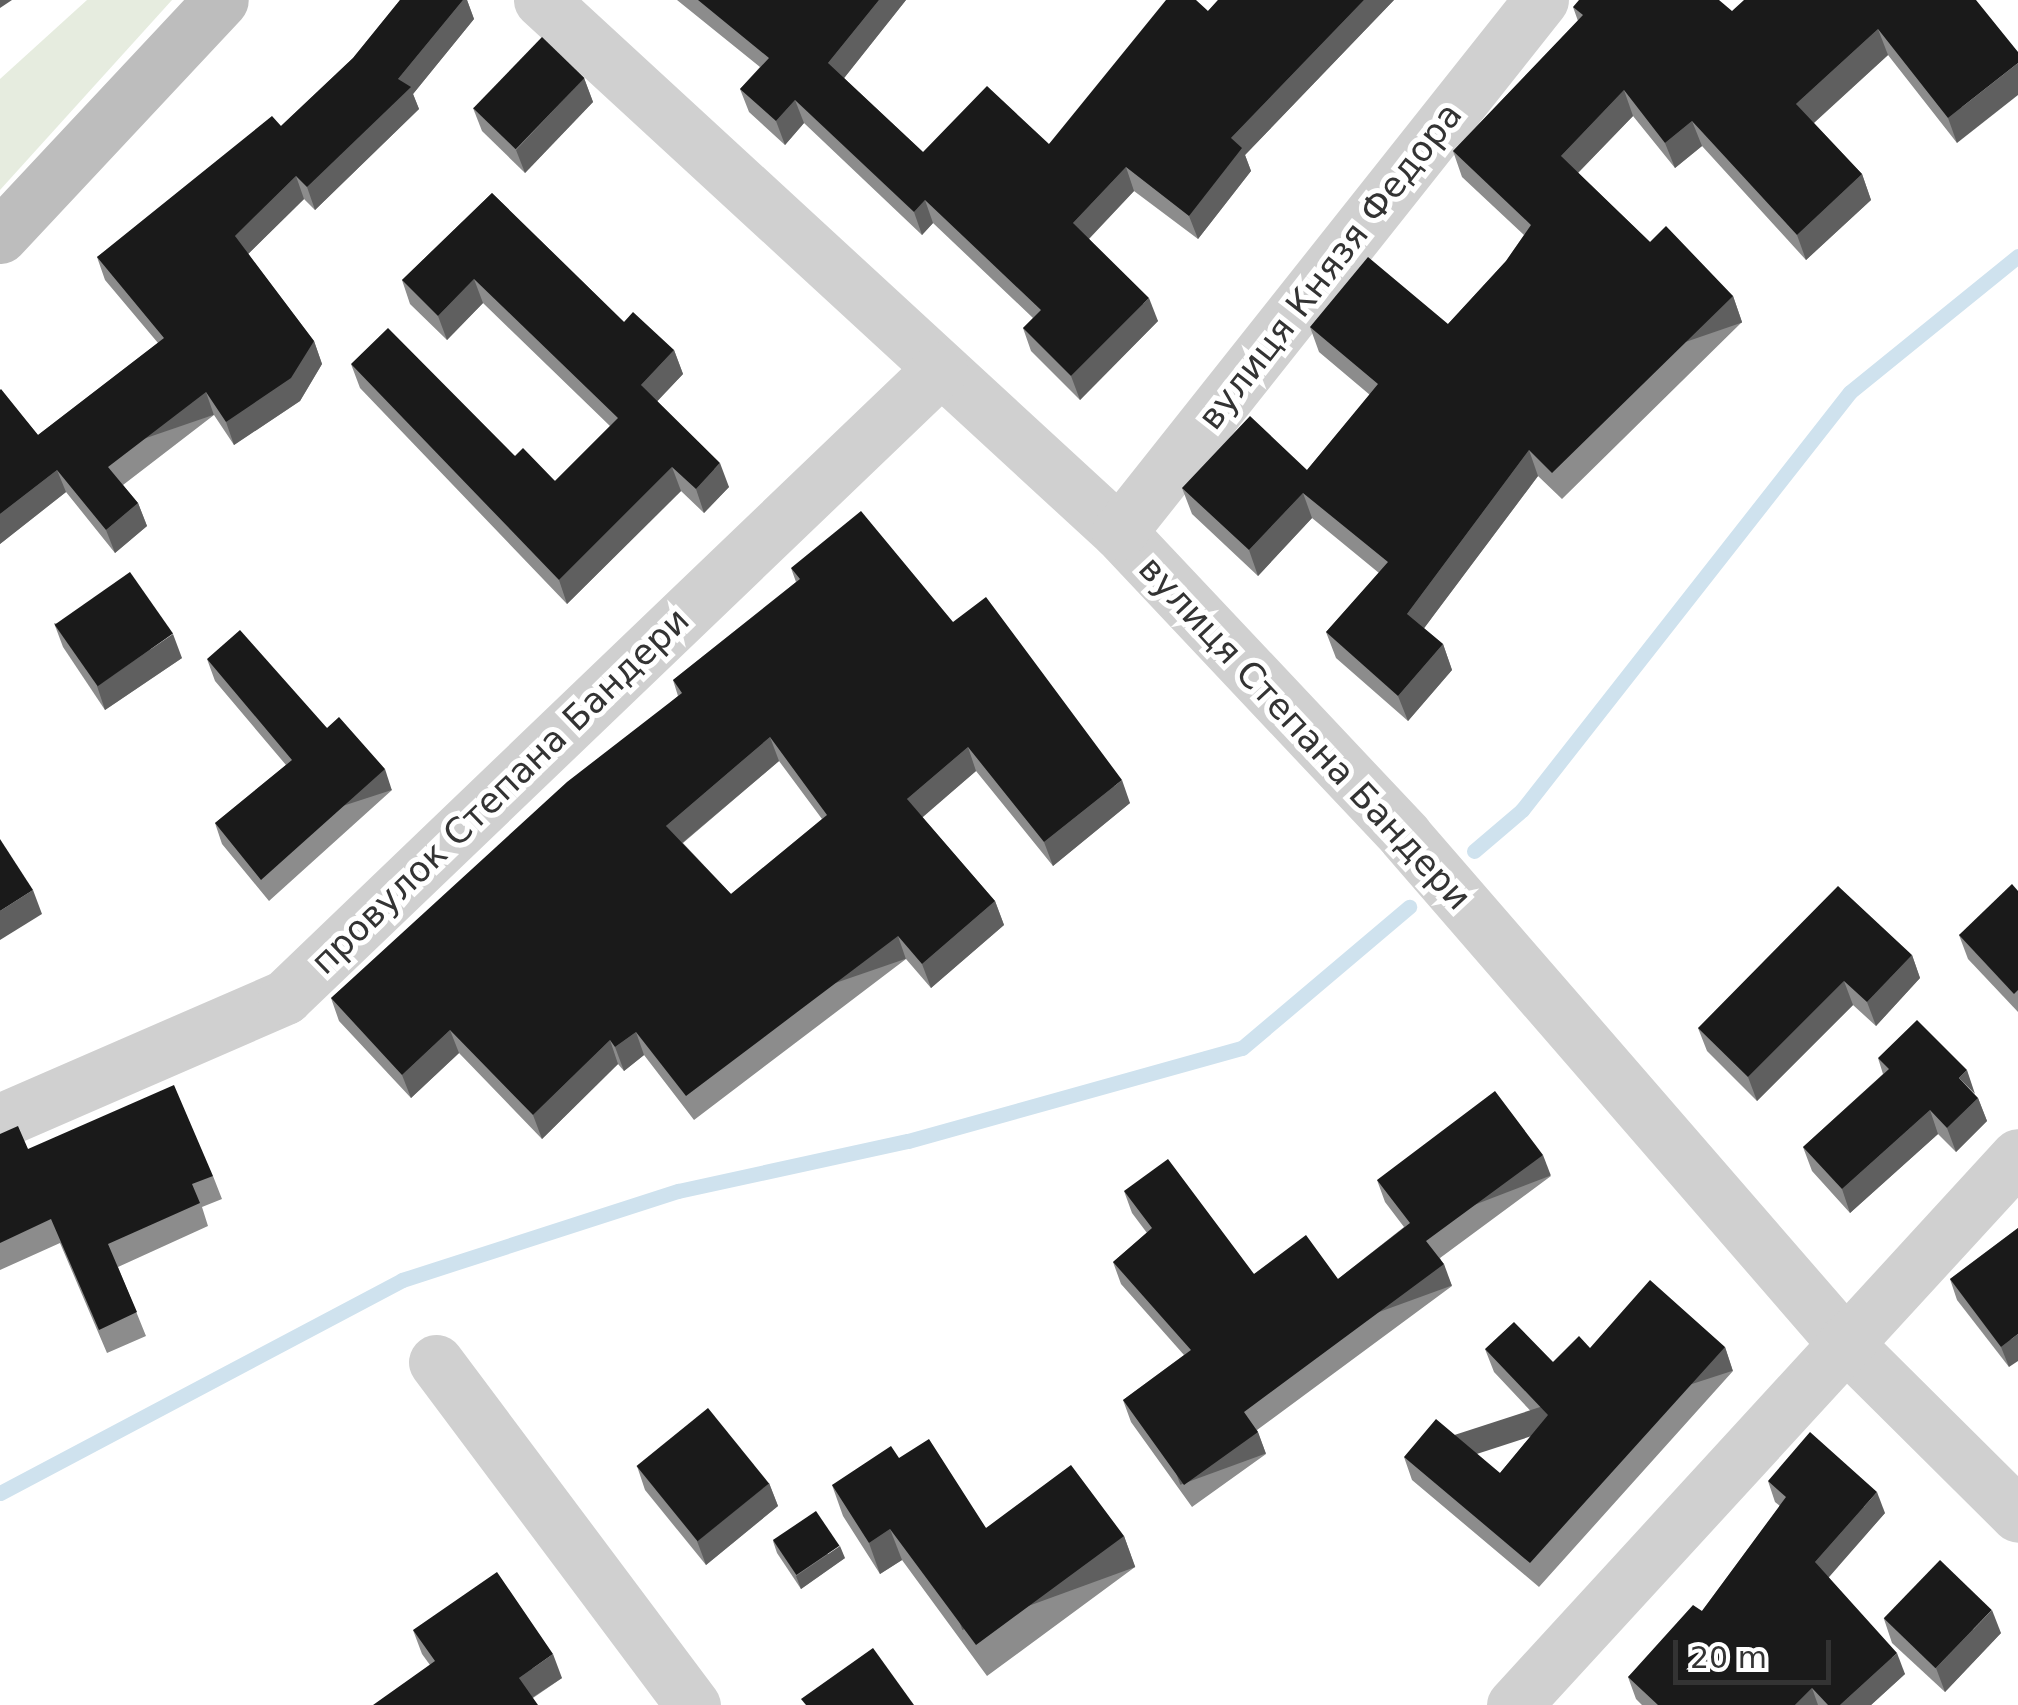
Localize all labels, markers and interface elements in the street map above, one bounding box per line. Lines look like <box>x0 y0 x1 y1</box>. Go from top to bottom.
street label: вулиця Князя Федора <box>1189 94 1471 438</box>
street label: вулиця Степана Бандери <box>1130 548 1480 918</box>
street label: провулок Степана Бандери <box>302 599 698 983</box>
scale bar <box>1678 1620 1836 1682</box>
text: 20 m <box>1690 1640 1767 1675</box>

